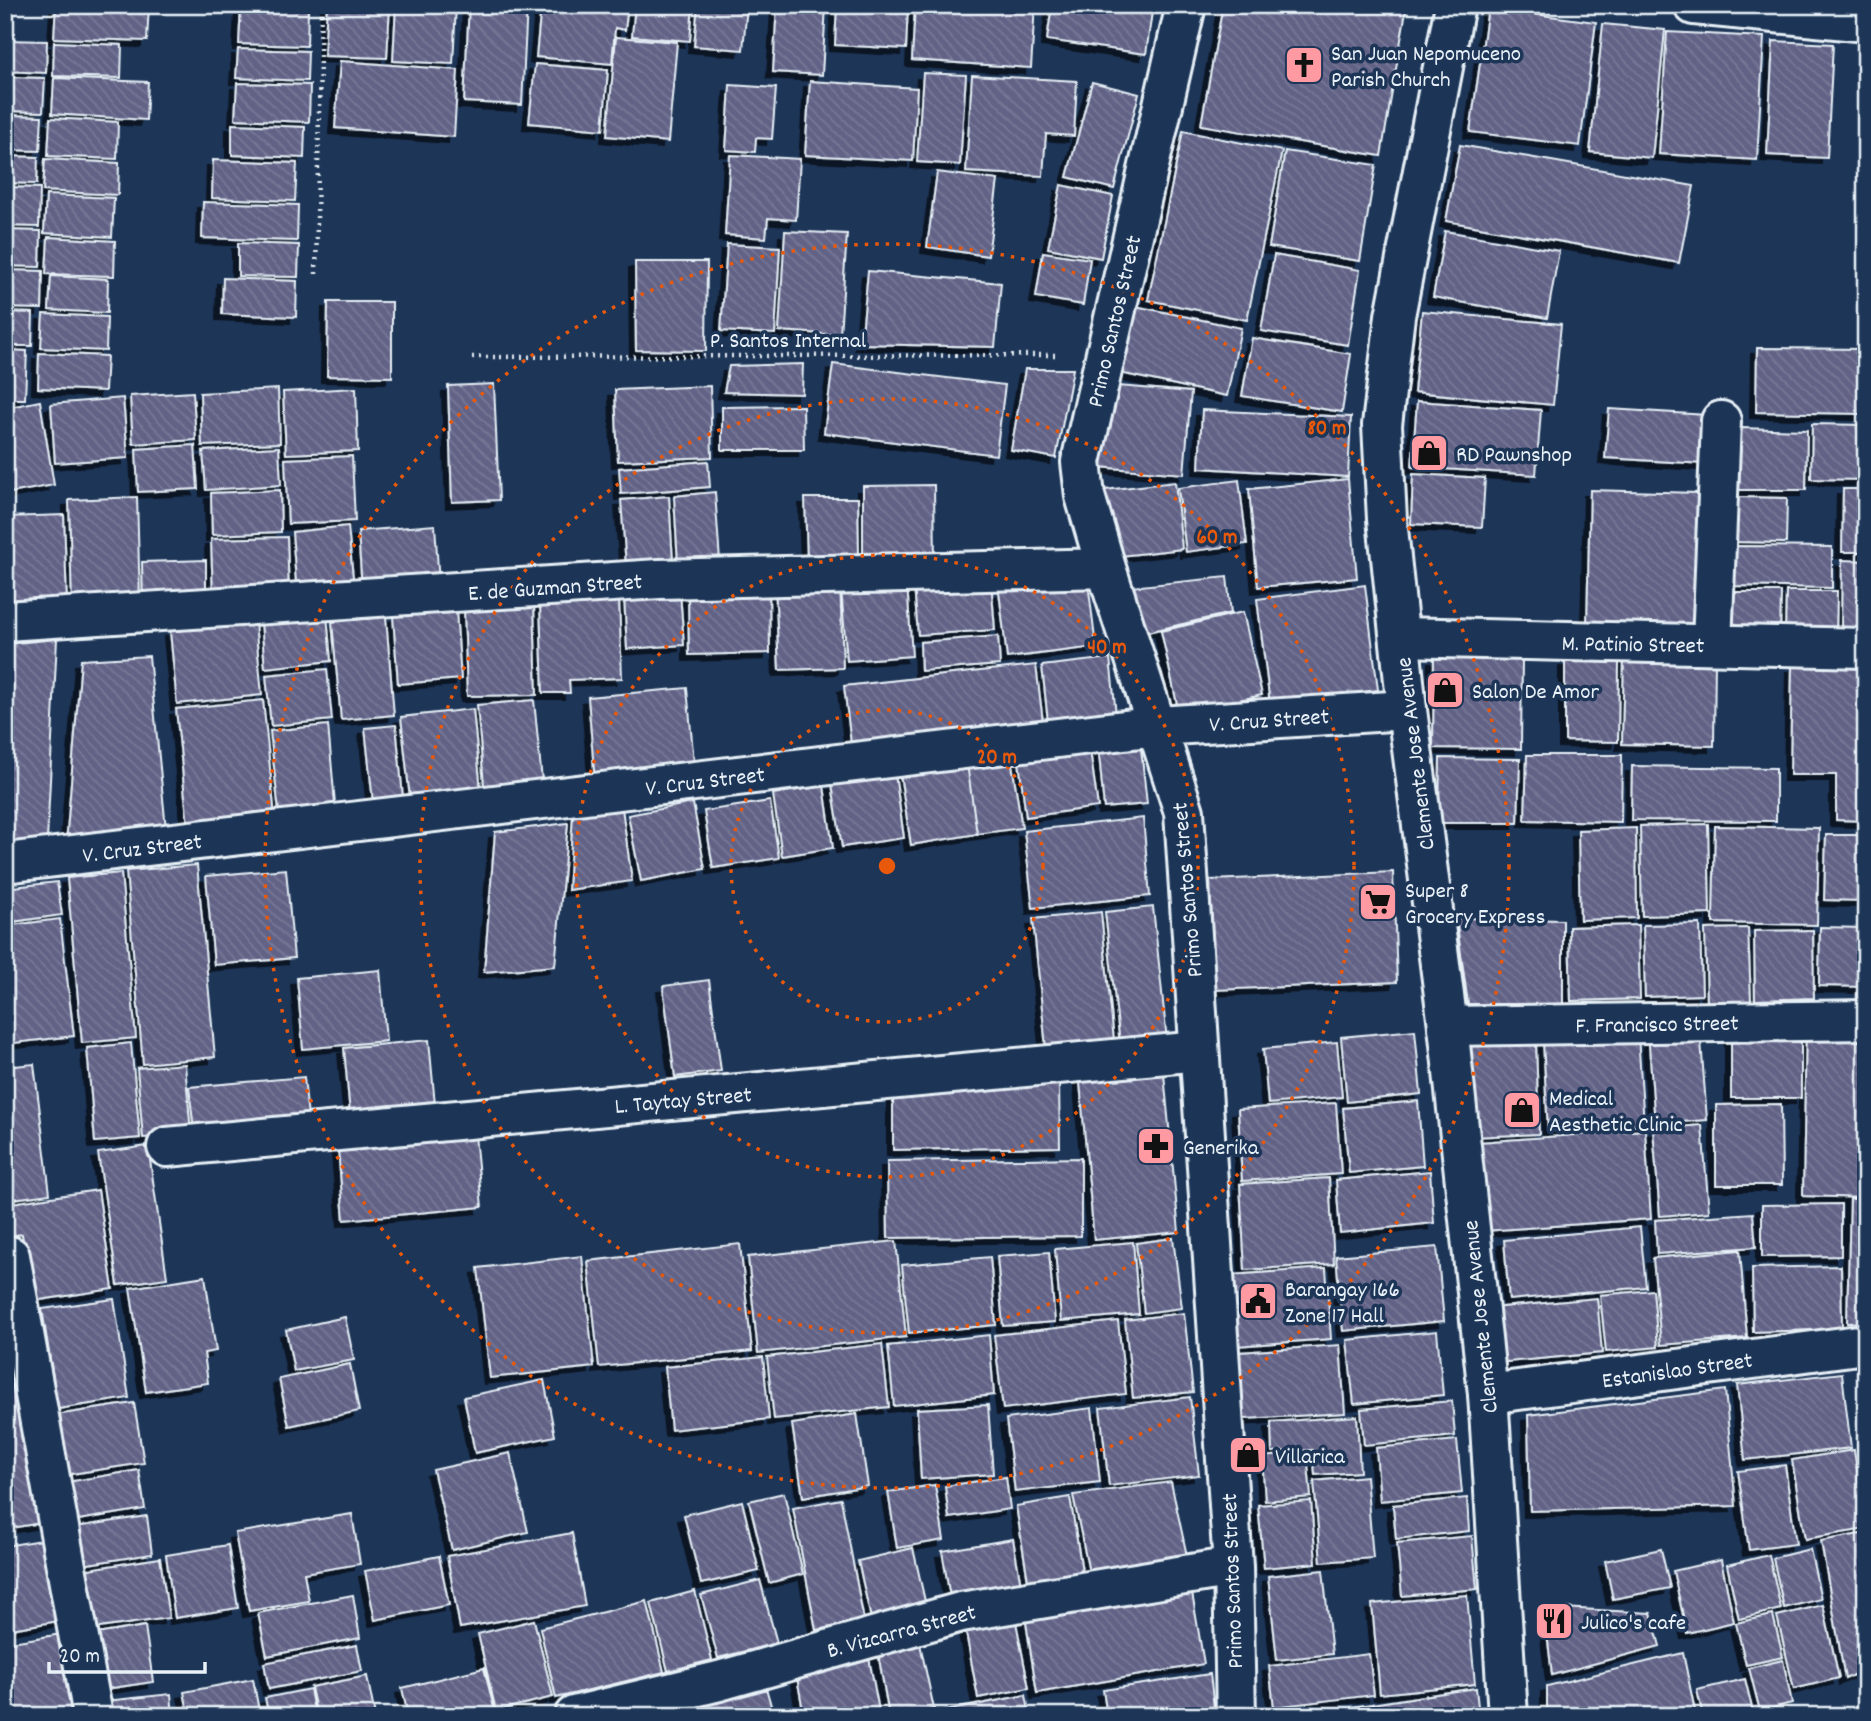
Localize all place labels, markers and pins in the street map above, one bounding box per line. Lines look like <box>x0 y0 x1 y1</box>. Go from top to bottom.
place label: San Juan Nepomuceno Parish Church <box>1331 39 1521 98</box>
church icon: San Juan Nepomuceno Parish Church <box>1283 44 1325 86</box>
shop icon: RD Pawnshop <box>1408 432 1450 474</box>
place label: RD Pawnshop <box>1456 440 1572 473</box>
shop icon: Salon De Amor <box>1424 669 1466 711</box>
place label: Salon De Amor <box>1472 677 1599 710</box>
centre of rings <box>875 854 899 878</box>
place label: Super 8 Grocery Express <box>1405 876 1545 935</box>
supermarket icon: Super 8 Grocery Express <box>1357 881 1399 923</box>
place label: Medical Aesthetic Clinic <box>1549 1084 1683 1143</box>
shop icon: Medical Aesthetic Clinic <box>1501 1089 1543 1131</box>
pharmacy icon: Generika <box>1135 1125 1177 1167</box>
place label: Generika <box>1183 1133 1260 1166</box>
place label: Barangay 166 Zone 17 Hall <box>1285 1275 1400 1334</box>
public building icon: Barangay 166 Zone 17 Hall <box>1237 1280 1279 1322</box>
shop icon: Villarica <box>1227 1434 1269 1476</box>
place label: Villarica <box>1275 1442 1346 1475</box>
restaurant icon: Julico's cafe <box>1533 1600 1575 1642</box>
place label: Julico's cafe <box>1581 1608 1686 1641</box>

